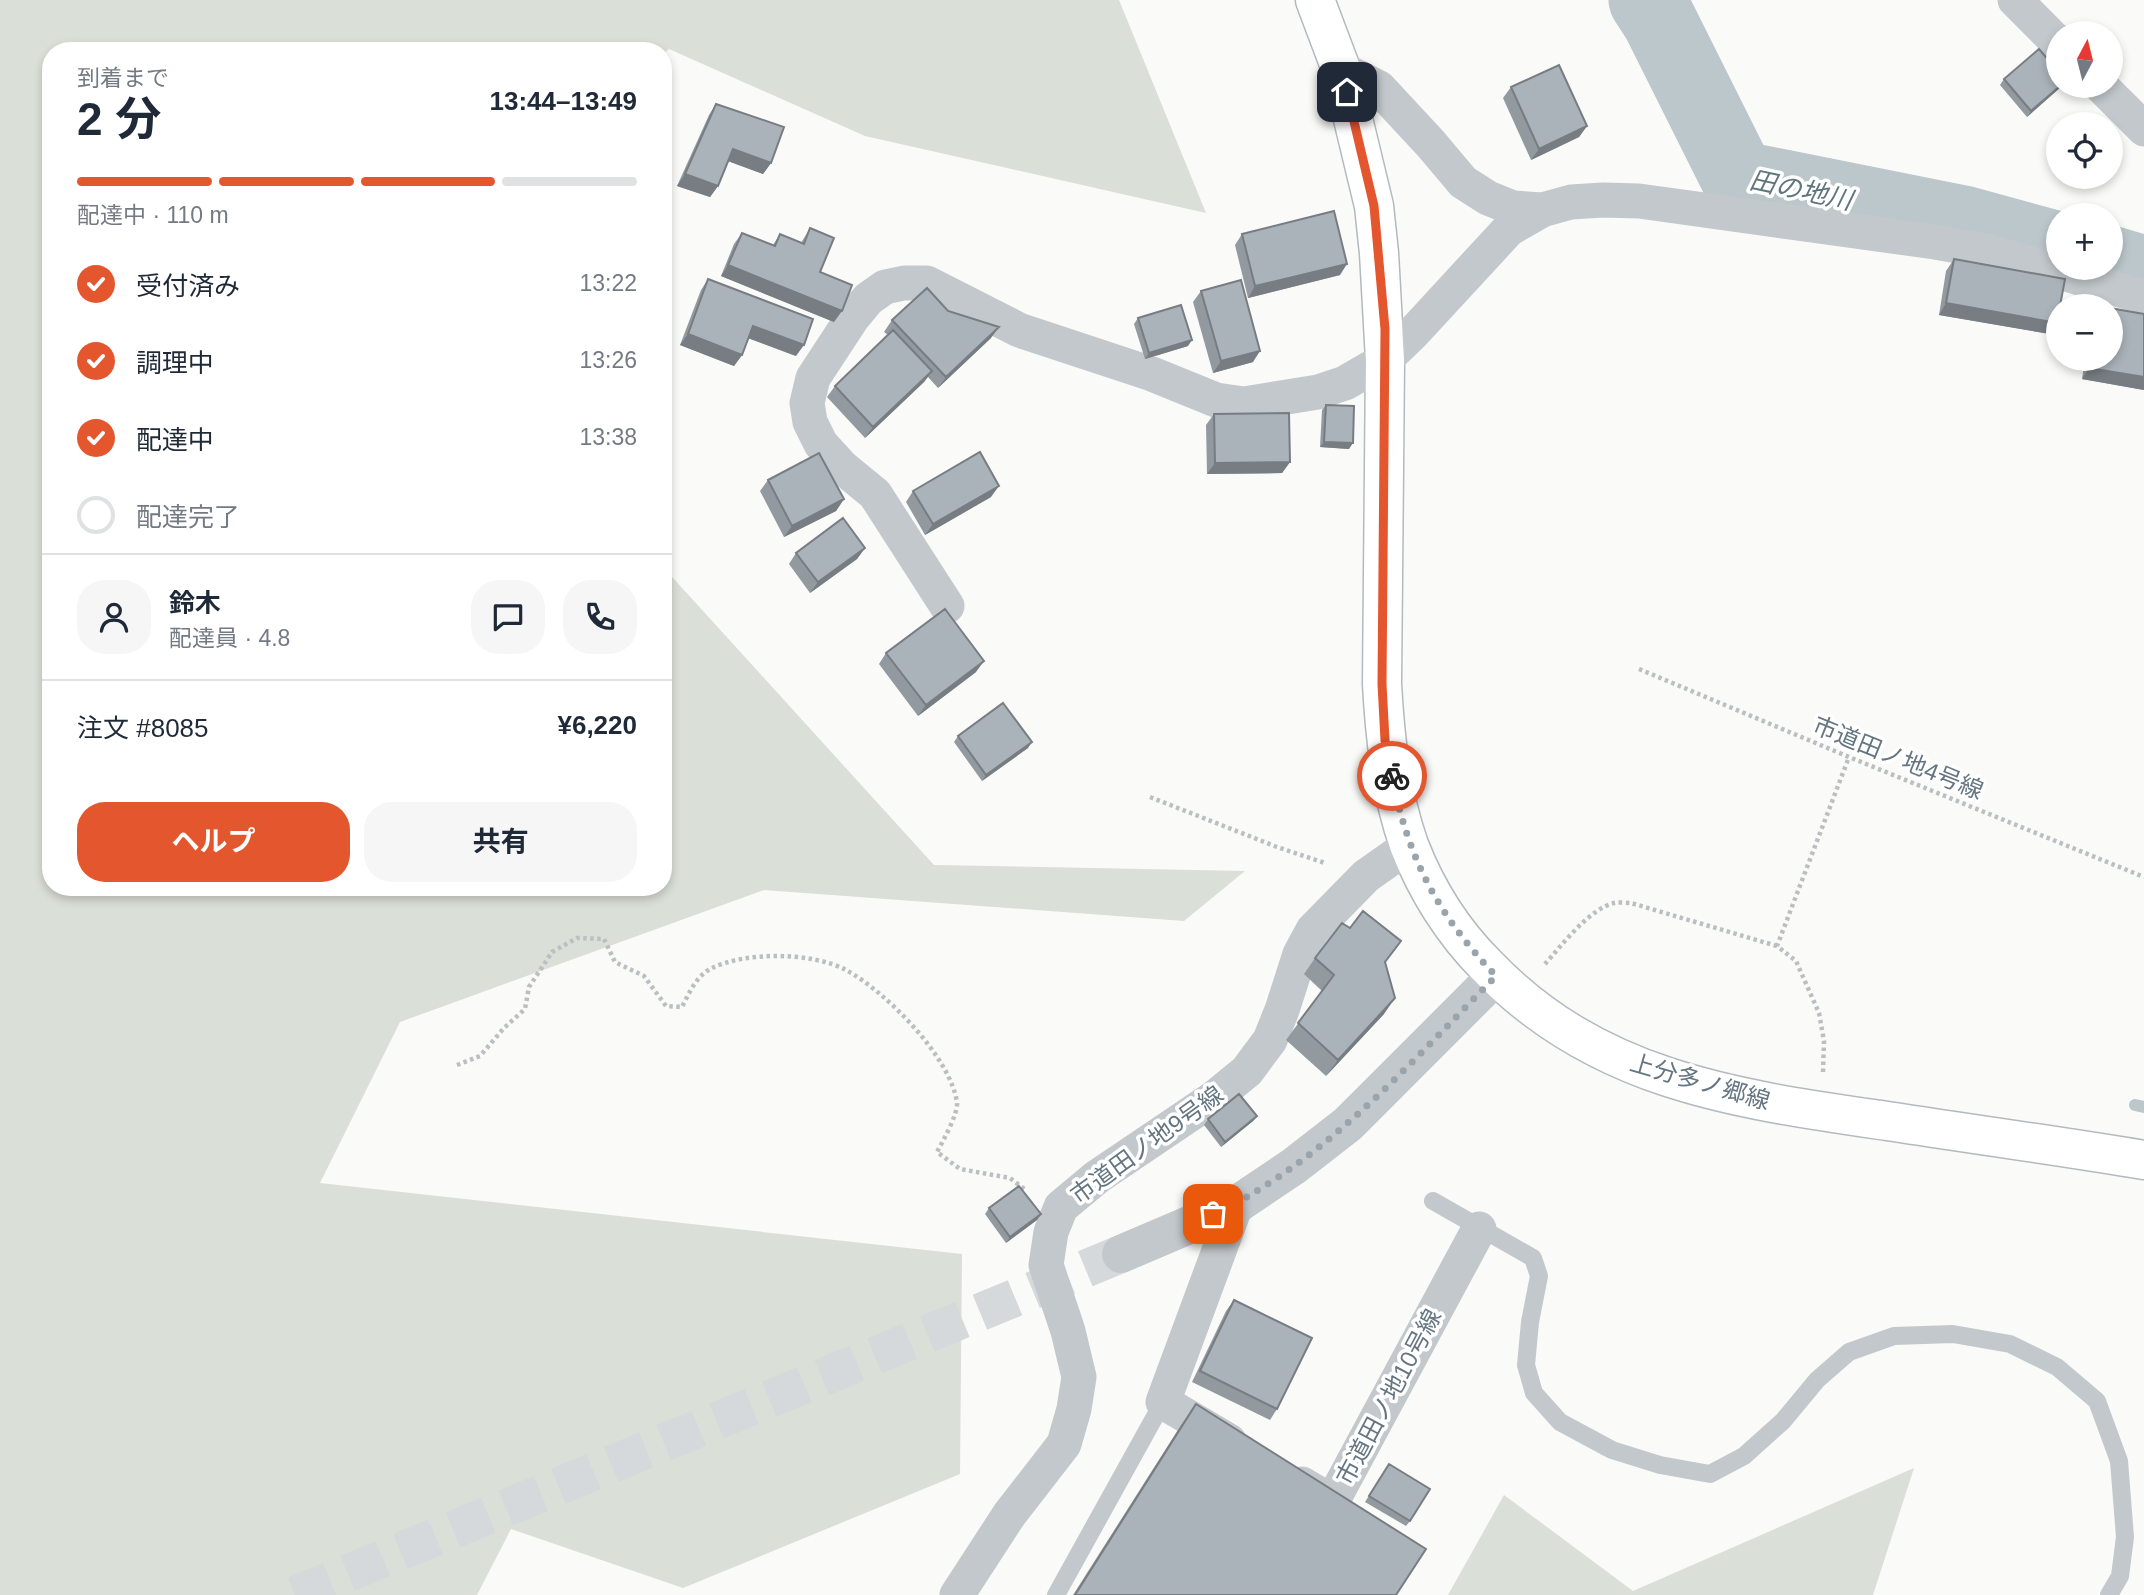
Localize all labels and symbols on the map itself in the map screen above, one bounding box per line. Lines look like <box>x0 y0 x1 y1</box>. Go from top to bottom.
north arrow <box>2046 21 2123 98</box>
pin <box>1317 62 1377 122</box>
water label: 田の地川 <box>1747 165 1858 216</box>
street label: 市道田ノ地4号線 <box>1809 711 1987 804</box>
courier <box>1357 741 1427 811</box>
street label: 上分多ノ郷線 <box>1627 1049 1773 1114</box>
street label: 市道田ノ地9号線 <box>1065 1080 1228 1209</box>
pin <box>1183 1184 1243 1244</box>
street label: 市道田ノ地10号線 <box>1331 1304 1446 1489</box>

